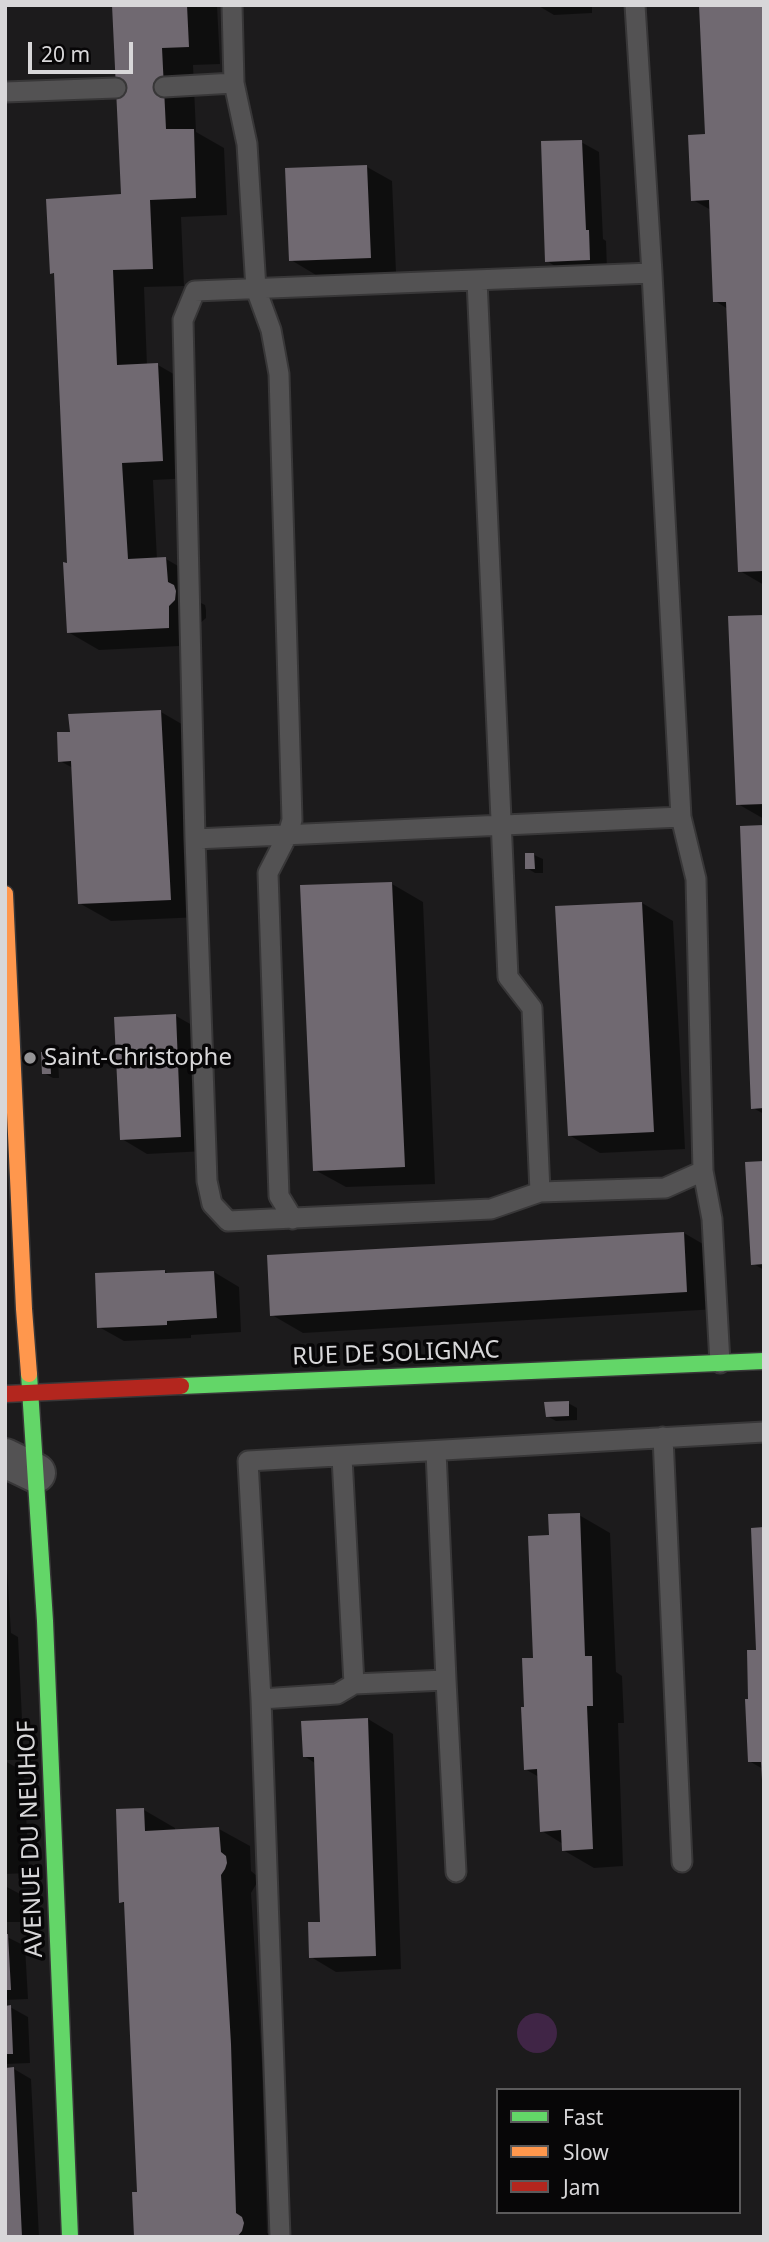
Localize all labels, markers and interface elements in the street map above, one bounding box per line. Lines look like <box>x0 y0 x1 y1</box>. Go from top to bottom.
scale bar <box>32 28 136 72</box>
text: 20 m <box>41 40 90 68</box>
place label: Saint-Christophe <box>44 1044 232 1072</box>
marker: Saint-Christophe <box>22 1050 38 1066</box>
street label: RUE DE SOLIGNAC <box>292 1336 500 1372</box>
street label: AVENUE DU NEUHOF <box>12 1720 50 1958</box>
legend <box>496 2088 741 2214</box>
text: Fast <box>563 2103 603 2131</box>
text: Slow <box>563 2138 609 2166</box>
text: Jam <box>563 2173 600 2201</box>

